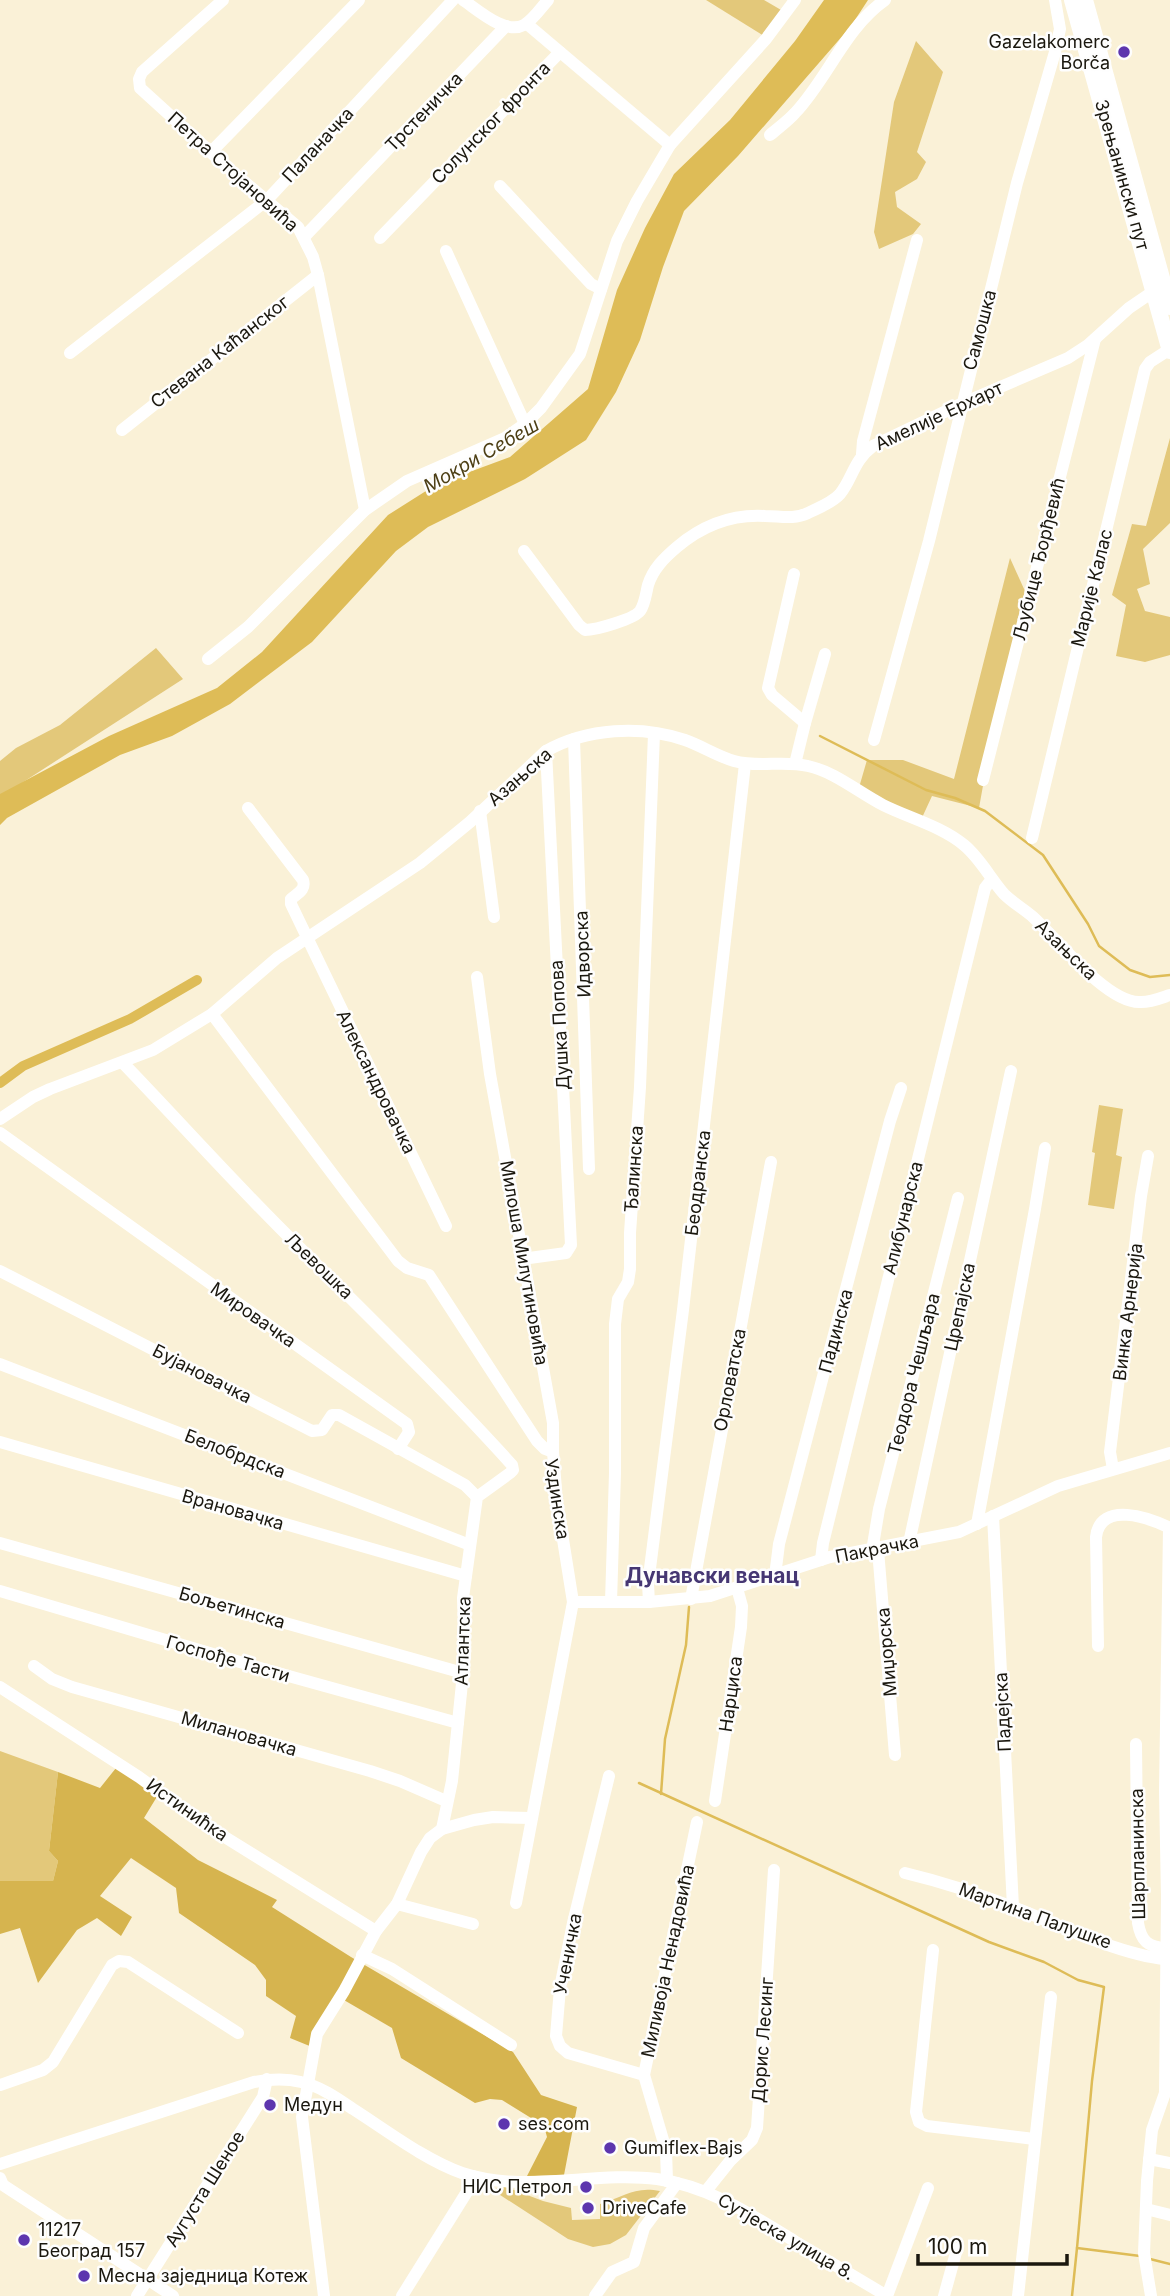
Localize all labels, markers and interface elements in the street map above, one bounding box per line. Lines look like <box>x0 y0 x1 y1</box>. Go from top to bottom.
place label: Gazelakomerc Borča <box>989 31 1110 73</box>
marker: Gazelakomerc Borča <box>1116 44 1132 60</box>
street label: Солунског фронта <box>427 57 554 188</box>
street label: Трстеничка <box>381 68 467 156</box>
street label: Зрењанински пут <box>1091 97 1154 253</box>
street label: Паланачка <box>278 103 358 187</box>
street label: Петра Стојановића <box>164 107 303 236</box>
street label: Самошка <box>959 287 1000 372</box>
street label: Стевана Каћанског <box>146 291 293 412</box>
street label: Амелије Ерхарт <box>872 377 1007 454</box>
water label: Мокри Себеш <box>419 413 543 498</box>
street label: Љубице Ђорђевић <box>1008 475 1069 642</box>
street label: Марије Калас <box>1067 527 1116 649</box>
street label: Азањска <box>483 743 556 810</box>
street label: Идворска <box>570 910 595 998</box>
street label: Азањска <box>1031 915 1102 984</box>
street label: Душка Попова <box>546 959 573 1091</box>
street label: Александровачка <box>332 1006 420 1157</box>
street label: Ђалинска <box>620 1125 647 1213</box>
street label: Беодранска <box>681 1129 714 1237</box>
street label: Милоша Милутиновића <box>496 1159 553 1367</box>
street label: Алибунарска <box>878 1159 927 1277</box>
street label: Љевошка <box>281 1228 358 1303</box>
street label: Винка Арнерија <box>1109 1242 1146 1382</box>
street label: Црепајска <box>940 1261 979 1353</box>
street label: Мировачка <box>207 1278 300 1352</box>
street label: Падинска <box>814 1287 857 1375</box>
street label: Теодора Чешљара <box>883 1291 944 1457</box>
street label: Орловатска <box>709 1327 750 1433</box>
street label: Бујановачка <box>149 1340 255 1407</box>
street label: Белобрдска <box>182 1425 289 1482</box>
street label: Уздинска <box>541 1457 574 1541</box>
street label: Врановачка <box>180 1485 287 1534</box>
street label: Пакрачка <box>833 1530 921 1567</box>
district label: Дунавски венац <box>625 1563 800 1588</box>
street label: Бољетинска <box>177 1582 288 1633</box>
street label: Атлантска <box>450 1596 475 1686</box>
street label: Миџорска <box>872 1607 901 1698</box>
street label: Госпође Тасти <box>164 1631 292 1686</box>
street label: Нарциса <box>715 1655 746 1733</box>
street label: Падејска <box>990 1672 1015 1752</box>
street label: Милановачка <box>179 1707 299 1760</box>
street label: Истинићка <box>142 1774 232 1845</box>
street label: Шарпланинска <box>1126 1788 1149 1920</box>
street label: Миливоја Ненадовића <box>637 1863 698 2059</box>
street label: Мартина Палушке <box>956 1878 1114 1953</box>
street label: Ученичка <box>549 1911 586 1996</box>
street label: Дорис Лесинг <box>748 1976 777 2104</box>
place label: Медун <box>284 2094 343 2115</box>
marker: Медун <box>262 2097 278 2113</box>
place label: ses.com <box>518 2113 590 2134</box>
marker: ses.com <box>496 2116 512 2132</box>
street label: Аугуста Шеное <box>161 2127 249 2251</box>
place label: Gumiflex-Bajs <box>624 2137 743 2158</box>
marker: Gumiflex-Bajs <box>602 2140 618 2156</box>
place label: НИС Петрол <box>462 2176 572 2197</box>
marker: НИС Петрол <box>578 2179 594 2195</box>
street label: Сутјеска улица 8. <box>714 2189 858 2284</box>
place label: DriveCafe <box>602 2197 687 2218</box>
marker: DriveCafe <box>580 2200 596 2216</box>
place label: 11217 Београд 157 <box>38 2219 145 2261</box>
scale bar <box>918 2222 1067 2266</box>
marker: 11217 Београд 157 <box>16 2232 32 2248</box>
text: 100 m <box>928 2234 987 2259</box>
place label: Месна заједница Котеж <box>98 2265 308 2286</box>
marker: Месна заједница Котеж <box>76 2268 92 2284</box>

